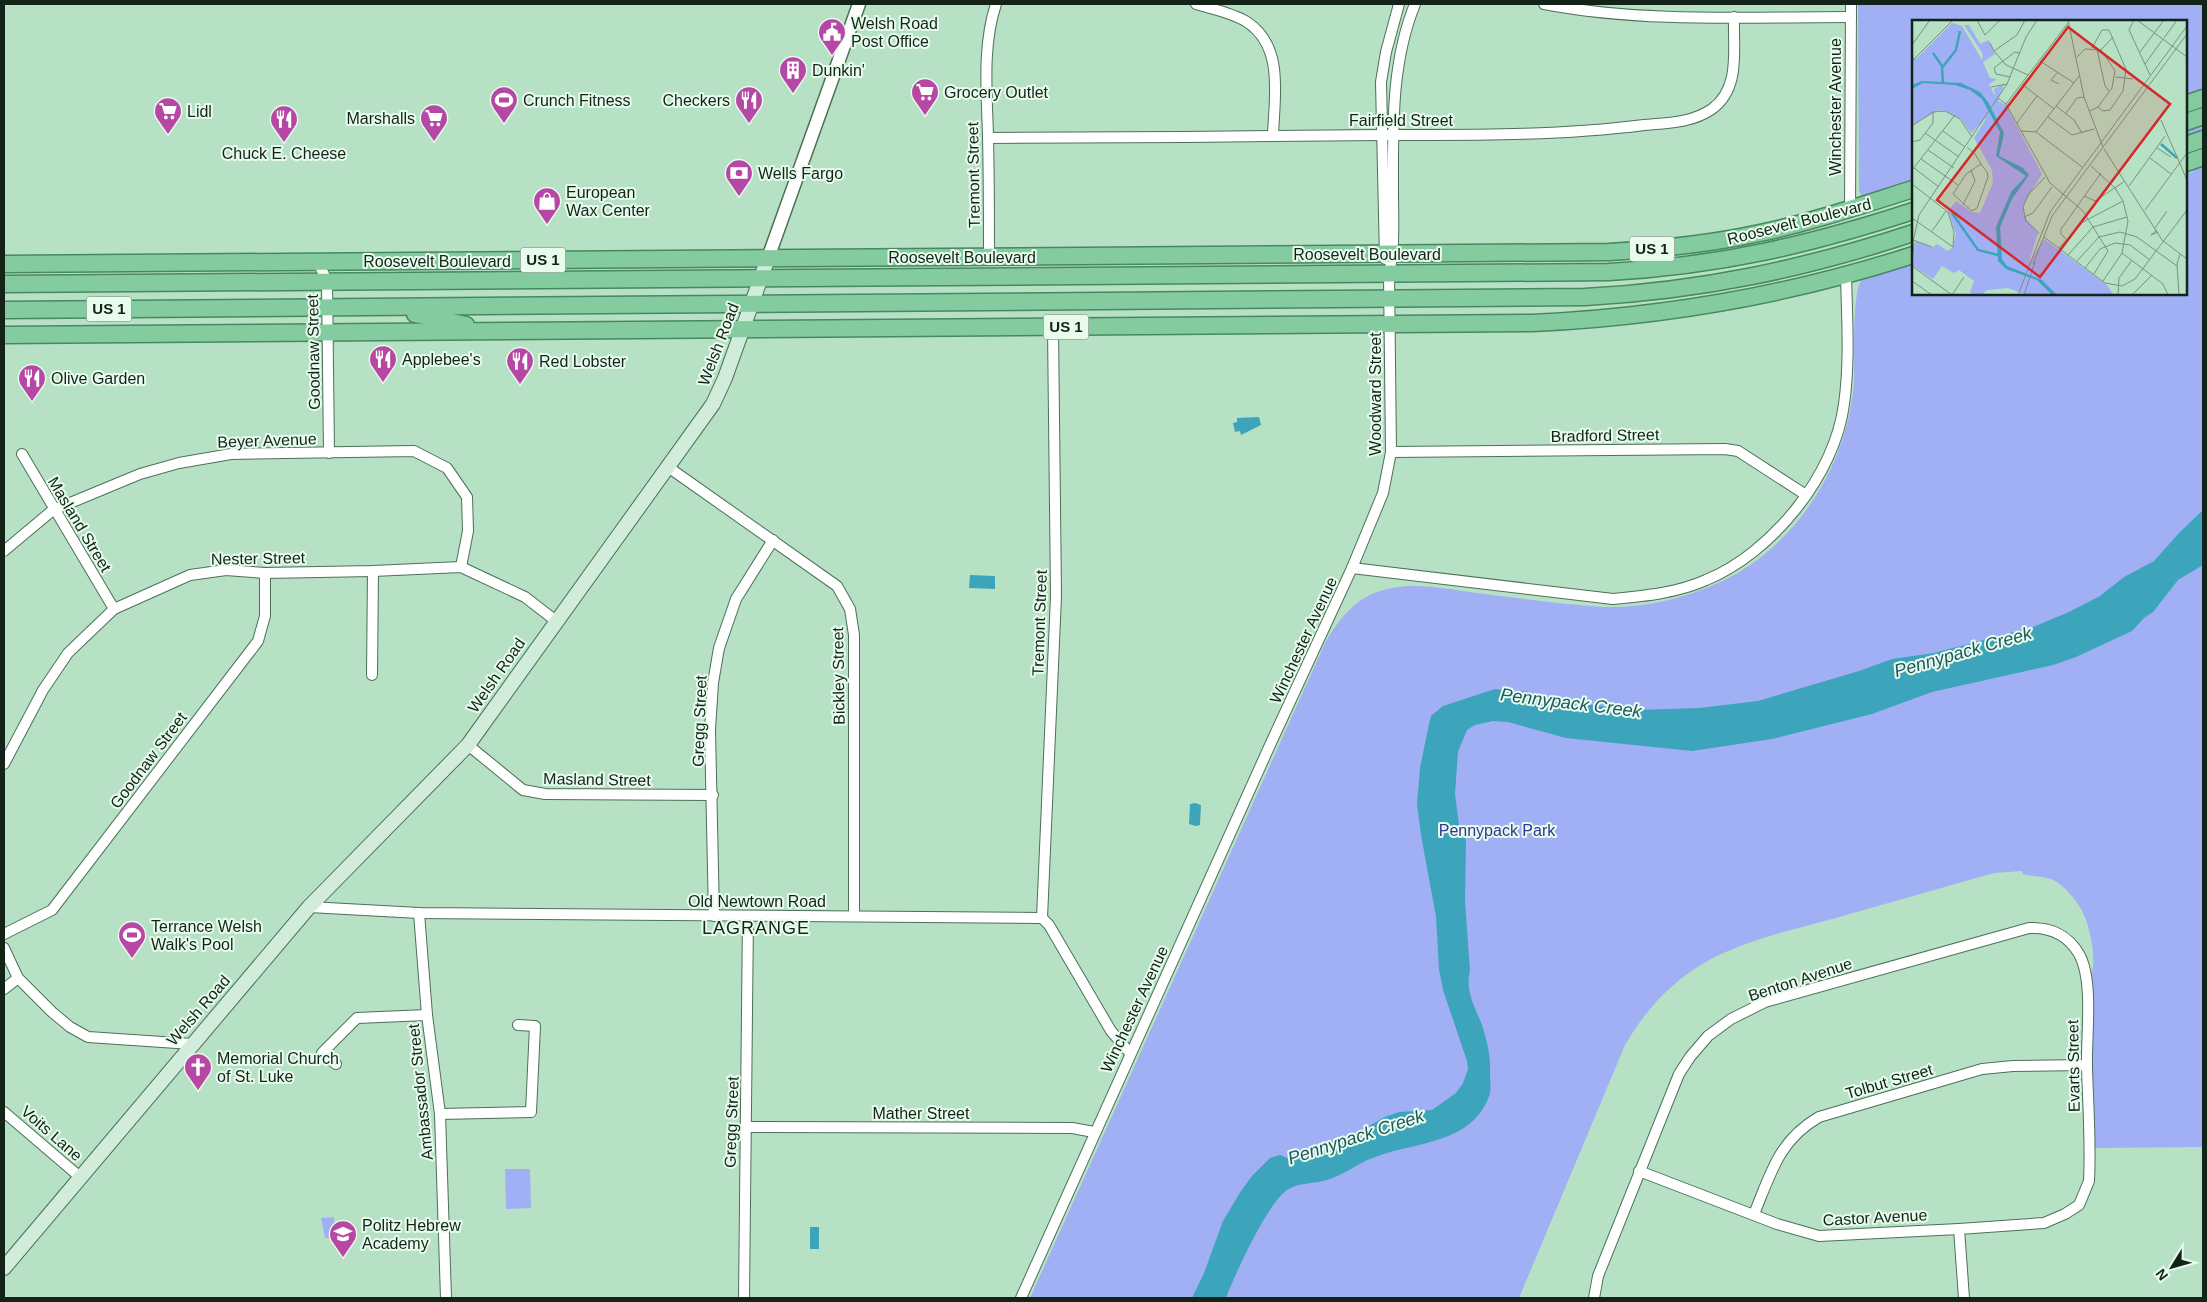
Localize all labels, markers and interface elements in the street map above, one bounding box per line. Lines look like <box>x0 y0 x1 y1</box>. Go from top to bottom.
place label: Welsh Road Post Office <box>851 15 938 50</box>
public building icon: Welsh Road Post Office <box>817 17 847 56</box>
inset map <box>1912 20 2187 295</box>
street label: Winchester Avenue <box>1827 38 1844 176</box>
building icon: Dunkin' <box>778 55 808 94</box>
place label: Dunkin' <box>812 62 865 79</box>
supermarket icon: Grocery Outlet <box>910 77 940 116</box>
place label: Grocery Outlet <box>944 84 1049 101</box>
sports icon: Crunch Fitness <box>489 85 519 124</box>
restaurant icon: Checkers <box>734 85 764 124</box>
place label: Crunch Fitness <box>523 92 631 109</box>
place label: Checkers <box>662 92 730 109</box>
supermarket icon: Lidl <box>153 96 183 135</box>
place label: Lidl <box>187 103 212 120</box>
supermarket icon: Marshalls <box>419 103 449 142</box>
restaurant icon: Chuck E. Cheese <box>269 104 299 143</box>
place label: Marshalls <box>347 110 415 127</box>
street label: Fairfield Street <box>1349 112 1454 129</box>
street label: Tremont Street <box>964 121 983 228</box>
place label: Chuck E. Cheese <box>222 145 346 162</box>
bank icon: Wells Fargo <box>724 158 754 197</box>
place label: Wells Fargo <box>758 165 843 182</box>
place label: European Wax Center <box>566 184 651 219</box>
shop icon: European Wax Center <box>532 186 562 225</box>
street label: Roosevelt Boulevard <box>1725 195 1873 248</box>
road number: US 1 <box>1630 236 1674 262</box>
street label: Roosevelt Boulevard <box>1293 246 1441 263</box>
road number: US 1 <box>520 248 566 272</box>
street label: Roosevelt Boulevard <box>888 249 1036 266</box>
street label: Roosevelt Boulevard <box>363 253 511 270</box>
street label: Goodnaw Street <box>304 293 323 410</box>
road number: US 1 <box>86 296 132 322</box>
street label: Welsh Road <box>695 301 742 388</box>
road number: US 1 <box>1044 314 1088 340</box>
street label: Woodward Street <box>1367 332 1384 456</box>
restaurant icon: Applebee's <box>368 344 398 383</box>
restaurant icon: Red Lobster <box>505 346 535 385</box>
place label: Applebee's <box>402 351 481 368</box>
place label: Red Lobster <box>539 353 627 370</box>
restaurant icon: Olive Garden <box>17 363 47 402</box>
place label: Olive Garden <box>51 370 145 387</box>
street label: Bradford Street <box>1551 426 1660 445</box>
street label: Beyer Avenue <box>217 430 317 451</box>
street label: Masland Street <box>45 474 115 575</box>
street label: Nester Street <box>211 549 306 568</box>
street label: Tremont Street <box>1029 569 1050 676</box>
street label: Winchester Avenue <box>1267 574 1340 706</box>
water label: Pennypack Creek <box>1892 623 2035 681</box>
street label: Bickley Street <box>829 626 848 725</box>
street label: Welsh Road <box>465 635 528 716</box>
street label: Gregg Street <box>689 674 710 767</box>
water label: Pennypack Creek <box>1499 684 1644 722</box>
street label: Goodnaw Street <box>107 709 190 812</box>
street label: Masland Street <box>543 770 651 789</box>
park label: Pennypack Park <box>1439 822 1556 839</box>
street label: Old Newtown Road <box>688 893 826 910</box>
place label: Terrance Welsh Walk's Pool <box>151 918 262 953</box>
district label: LAGRANGE <box>702 918 810 938</box>
sports icon: Terrance Welsh Walk's Pool <box>117 920 147 959</box>
street label: Winchester Avenue <box>1098 943 1171 1075</box>
street label: Benton Avenue <box>1746 955 1854 1004</box>
street label: Welsh Road <box>163 972 233 1049</box>
street label: Evarts Street <box>2064 1019 2083 1112</box>
street label: Ambassador Street <box>405 1022 436 1161</box>
place label: Memorial Church of St. Luke <box>217 1050 339 1085</box>
church icon: Memorial Church of St. Luke <box>183 1052 213 1091</box>
street label: Tolbut Street <box>1844 1061 1935 1102</box>
street label: Gregg Street <box>721 1075 742 1168</box>
street label: Voits Lane <box>18 1102 86 1164</box>
street label: Mather Street <box>873 1105 970 1122</box>
water label: Pennypack Creek <box>1285 1105 1428 1168</box>
street label: Castor Avenue <box>1822 1206 1928 1229</box>
place label: Politz Hebrew Academy <box>362 1217 461 1252</box>
school or university icon: Politz Hebrew Academy <box>328 1219 358 1258</box>
north arrow <box>2147 1242 2197 1292</box>
text: N <box>2152 1266 2171 1284</box>

